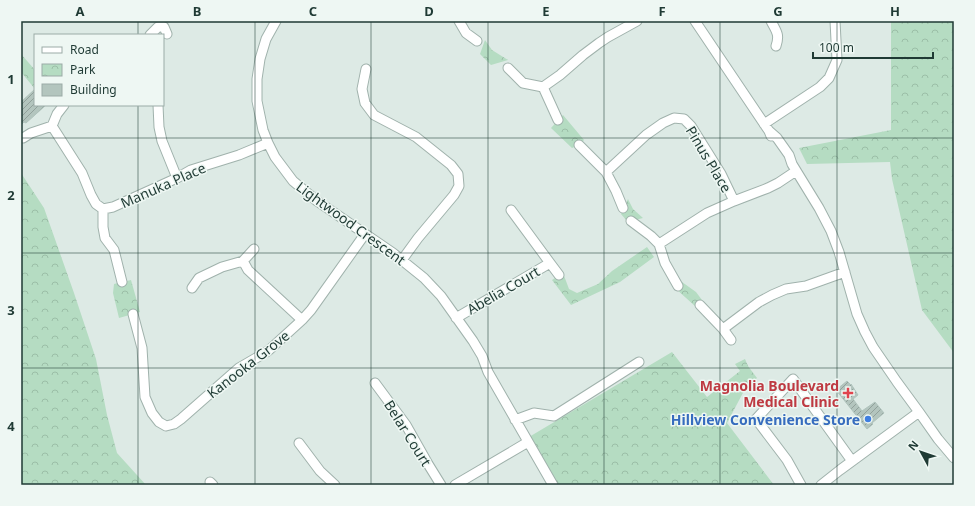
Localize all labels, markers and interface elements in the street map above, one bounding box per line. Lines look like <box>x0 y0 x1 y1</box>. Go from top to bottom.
text: A <box>76 2 85 20</box>
text: B <box>193 2 201 20</box>
text: C <box>309 2 317 20</box>
text: D <box>424 2 434 20</box>
text: E <box>542 2 550 20</box>
text: F <box>658 2 666 20</box>
text: G <box>773 2 783 20</box>
text: H <box>890 2 900 20</box>
legend <box>34 34 164 106</box>
scale bar <box>813 34 933 60</box>
text: 100 m <box>819 39 854 56</box>
text: Road <box>70 41 99 58</box>
text: Park <box>70 61 96 78</box>
text: 1 <box>7 70 15 88</box>
text: Building <box>70 81 117 98</box>
street label: Pinus Place <box>682 122 736 196</box>
street label: Manuka Place <box>117 158 209 212</box>
street label: Lightwood Crescent <box>293 177 409 269</box>
text: 2 <box>7 186 15 204</box>
street label: Abelia Court <box>463 262 543 318</box>
text: 3 <box>7 301 15 319</box>
street label: Kanooka Grove <box>203 326 293 402</box>
place label: Magnolia Boulevard Medical Clinic <box>700 376 839 411</box>
marker: Magnolia Boulevard Medical Clinic <box>842 387 854 399</box>
street label: Belar Court <box>380 396 436 470</box>
place label: Hillview Convenience Store <box>671 410 860 429</box>
marker: Hillview Convenience Store <box>863 414 873 424</box>
text: 4 <box>7 417 15 435</box>
north arrow <box>901 432 941 472</box>
text: N <box>904 437 922 454</box>

